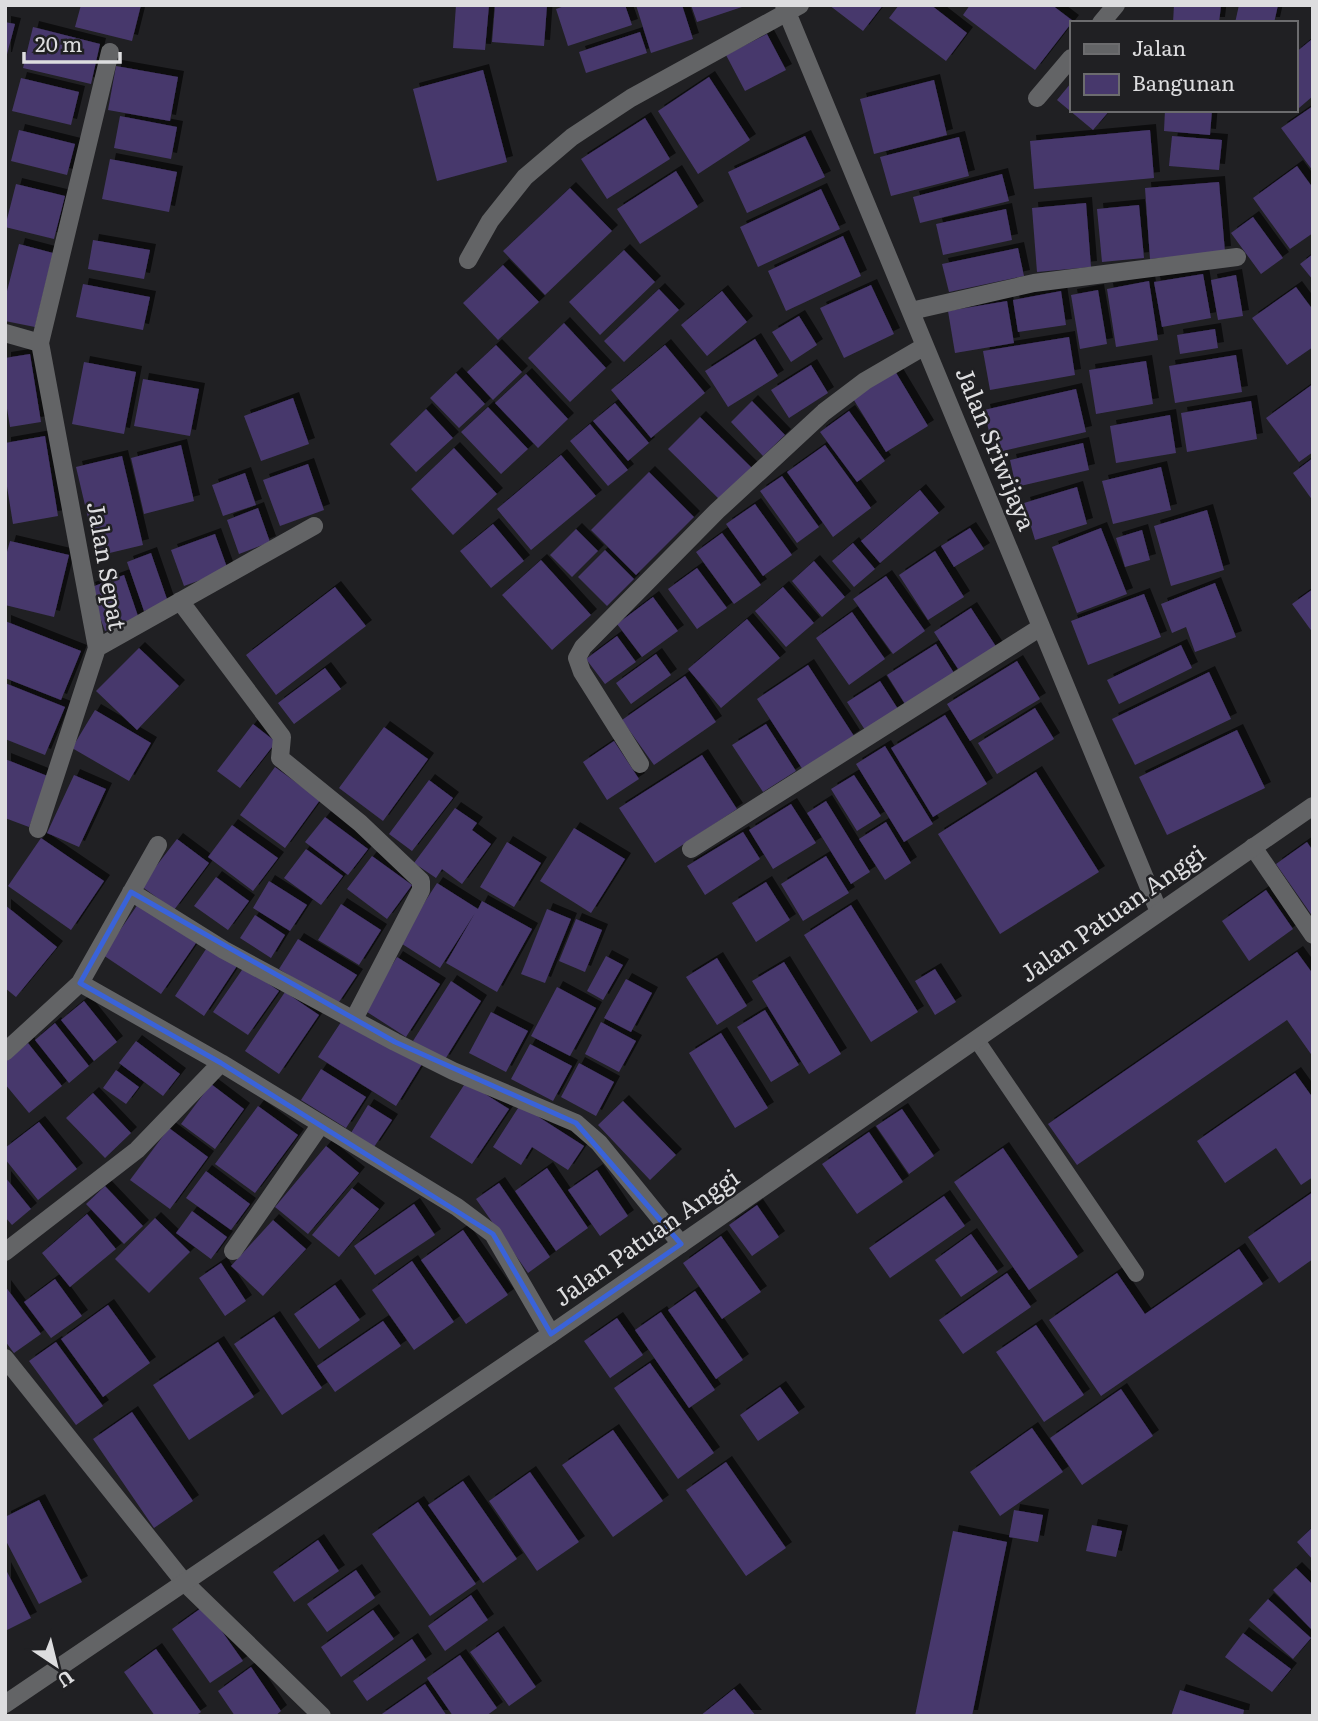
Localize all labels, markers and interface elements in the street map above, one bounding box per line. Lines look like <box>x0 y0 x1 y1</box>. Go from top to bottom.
scale bar <box>24 21 121 65</box>
legend <box>1070 21 1297 112</box>
text: 20 m <box>35 27 82 58</box>
text: Jalan <box>1132 31 1186 62</box>
text: Bangunan <box>1132 66 1235 97</box>
street label: Jalan Sriwijaya <box>949 361 1046 535</box>
street label: Jalan Sepat <box>80 498 137 633</box>
street label: Jalan Patuan Anggi <box>1012 835 1211 989</box>
street label: Jalan Patuan Anggi <box>546 1159 745 1313</box>
north arrow <box>21 1630 91 1700</box>
text: U <box>52 1664 80 1696</box>

